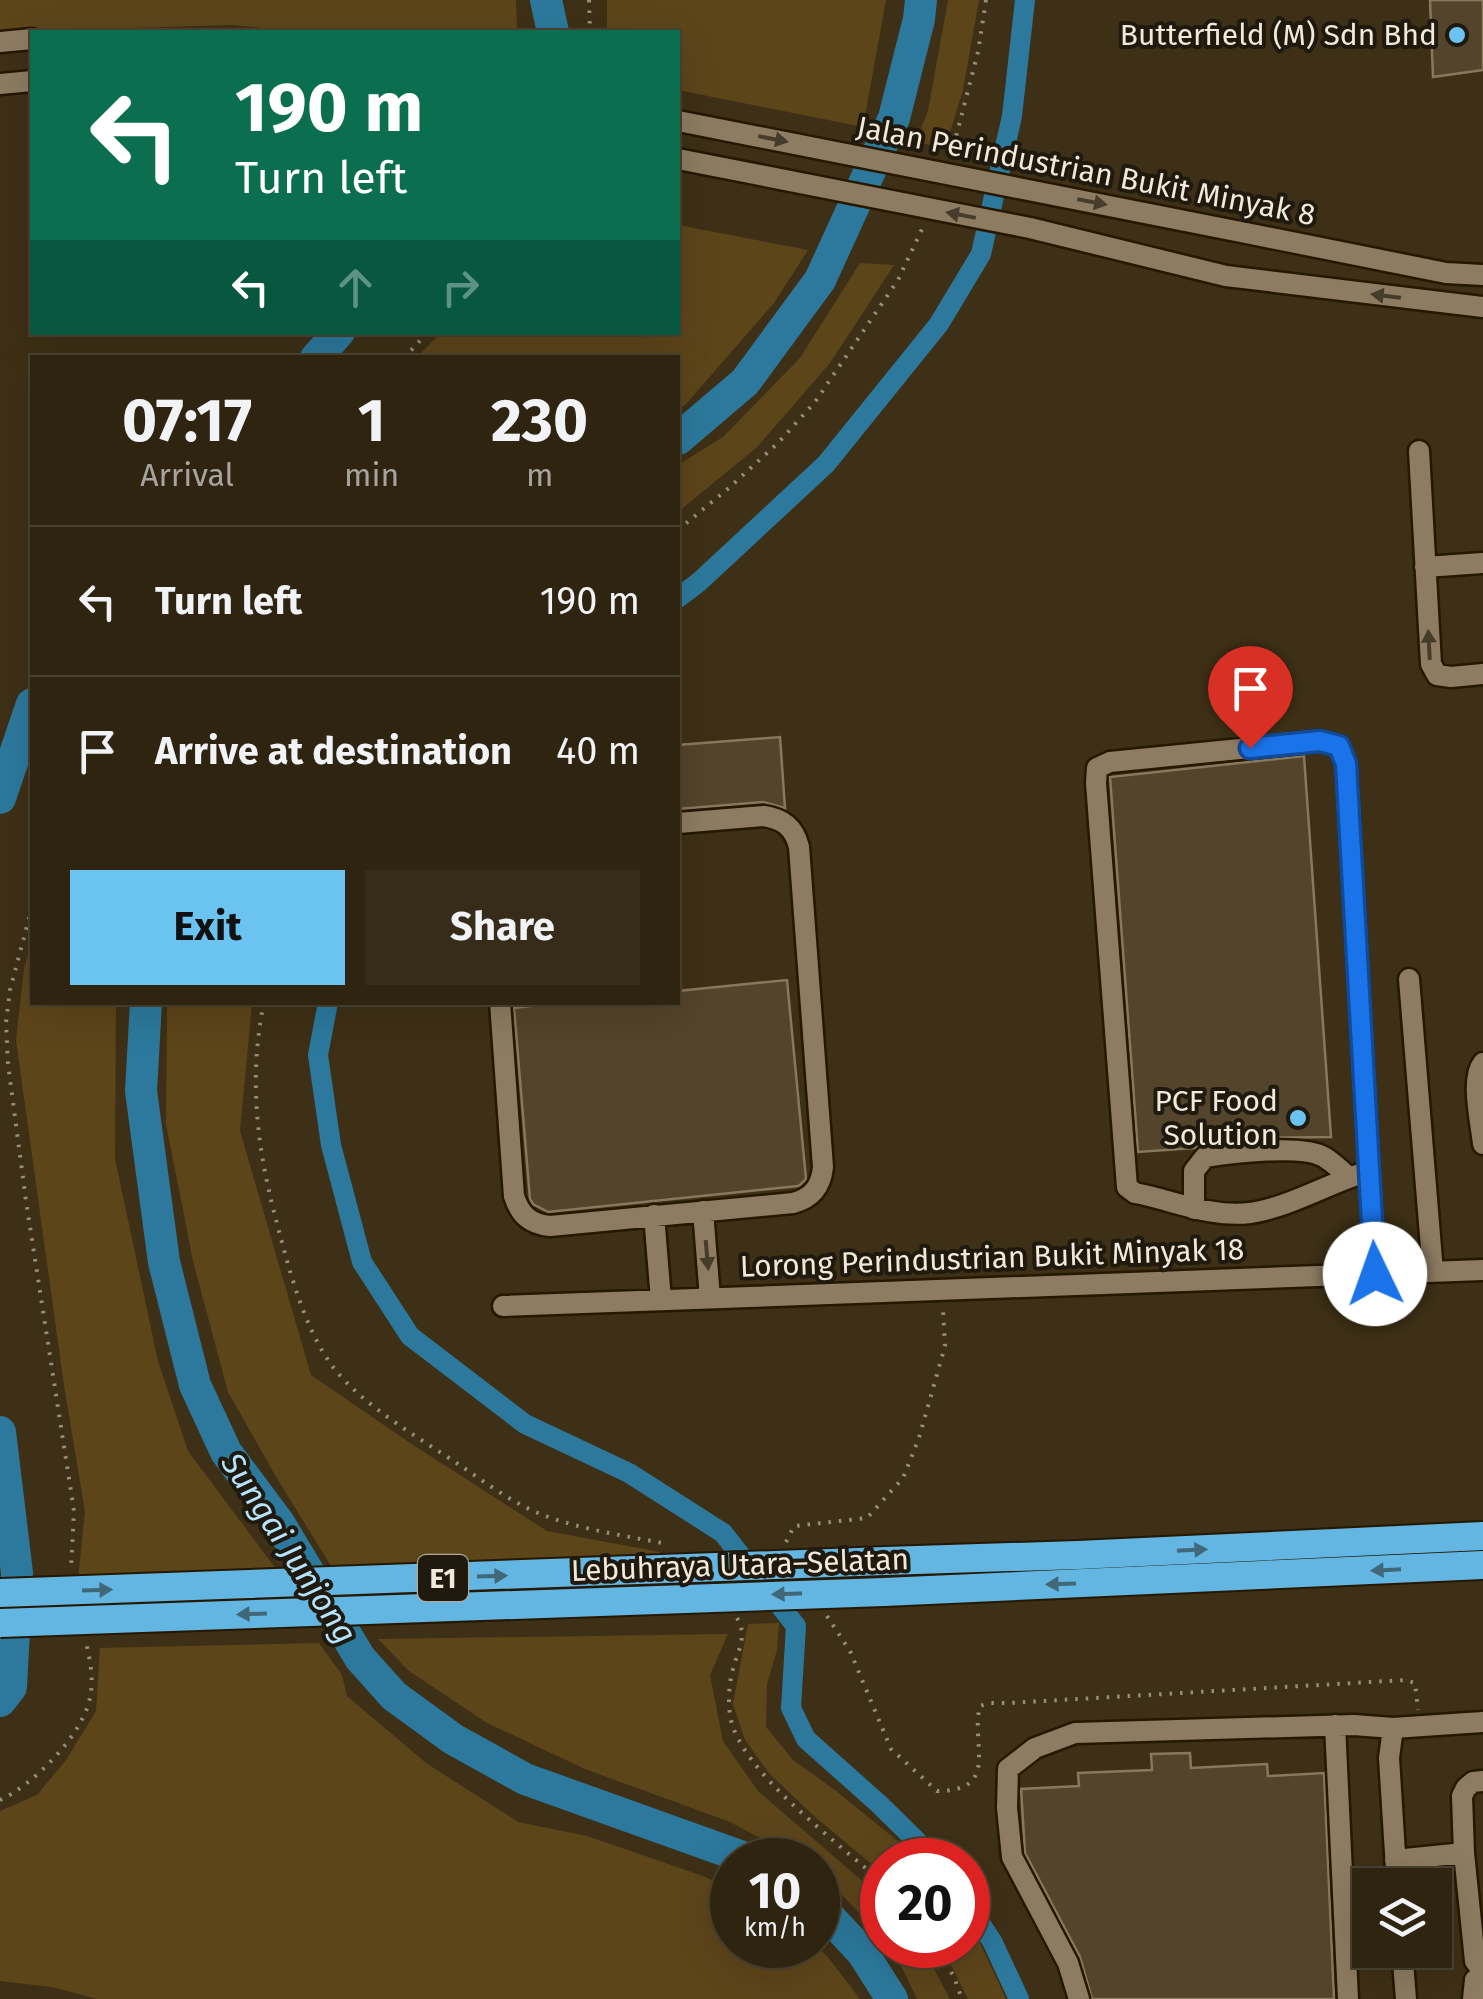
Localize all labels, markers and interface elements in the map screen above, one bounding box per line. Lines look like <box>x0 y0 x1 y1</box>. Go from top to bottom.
place label: Butterfield (M) Sdn Bhd <box>1120 17 1437 53</box>
marker: Butterfield (M) Sdn Bhd <box>1446 24 1468 46</box>
text: 190 m <box>235 66 423 150</box>
icon: left <box>70 70 200 200</box>
street label: Jalan Perindustrian Bukit Minyak 8 <box>854 109 1318 233</box>
one-way arrow <box>758 132 789 148</box>
text: Turn left <box>235 151 407 205</box>
one-way arrow <box>1077 195 1108 211</box>
one-way arrow <box>945 206 976 222</box>
icon: left <box>223 260 278 315</box>
icon: ahead <box>328 260 383 315</box>
icon: right <box>433 260 488 315</box>
one-way arrow <box>1370 287 1402 303</box>
text: 07:17 <box>122 385 252 457</box>
text: 1 <box>358 385 386 457</box>
text: 230 <box>491 385 588 457</box>
text: Arrival <box>140 456 234 494</box>
text: min <box>344 456 399 494</box>
text: m <box>526 456 553 494</box>
icon: left <box>70 574 125 629</box>
text: Turn left <box>155 578 302 624</box>
text: 190 m <box>540 578 640 624</box>
one-way arrow <box>1421 629 1437 661</box>
pin <box>1208 646 1293 749</box>
icon: arrive <box>1223 661 1278 716</box>
icon: arrive <box>70 724 125 779</box>
text: Arrive at destination <box>155 728 512 774</box>
text: 40 m <box>556 728 640 774</box>
button: Exit <box>70 870 345 985</box>
button: Share <box>365 870 640 985</box>
place label: PCF Food Solution <box>1154 1083 1278 1153</box>
marker: PCF Food Solution <box>1287 1107 1309 1129</box>
position arrow <box>1323 1222 1427 1326</box>
street label: Lorong Perindustrian Bukit Minyak 18 <box>739 1231 1245 1285</box>
one-way arrow <box>699 1239 715 1271</box>
water label: Sungai Junjong <box>213 1445 365 1650</box>
street label: Lebuhraya Utara–Selatan <box>570 1541 910 1589</box>
one-way arrow <box>1177 1542 1209 1558</box>
road number: E1 <box>418 1555 468 1601</box>
one-way arrow <box>1369 1562 1401 1578</box>
one-way arrow <box>477 1567 509 1583</box>
one-way arrow <box>1044 1576 1076 1592</box>
one-way arrow <box>82 1581 114 1597</box>
one-way arrow <box>770 1586 802 1602</box>
one-way arrow <box>236 1607 268 1623</box>
speed limit sign: 20 <box>860 1838 990 1968</box>
text: 10 <box>749 1861 801 1921</box>
map controls <box>1352 1868 1452 1968</box>
button: layers <box>1352 1868 1452 1968</box>
text: km/h <box>744 1913 806 1943</box>

